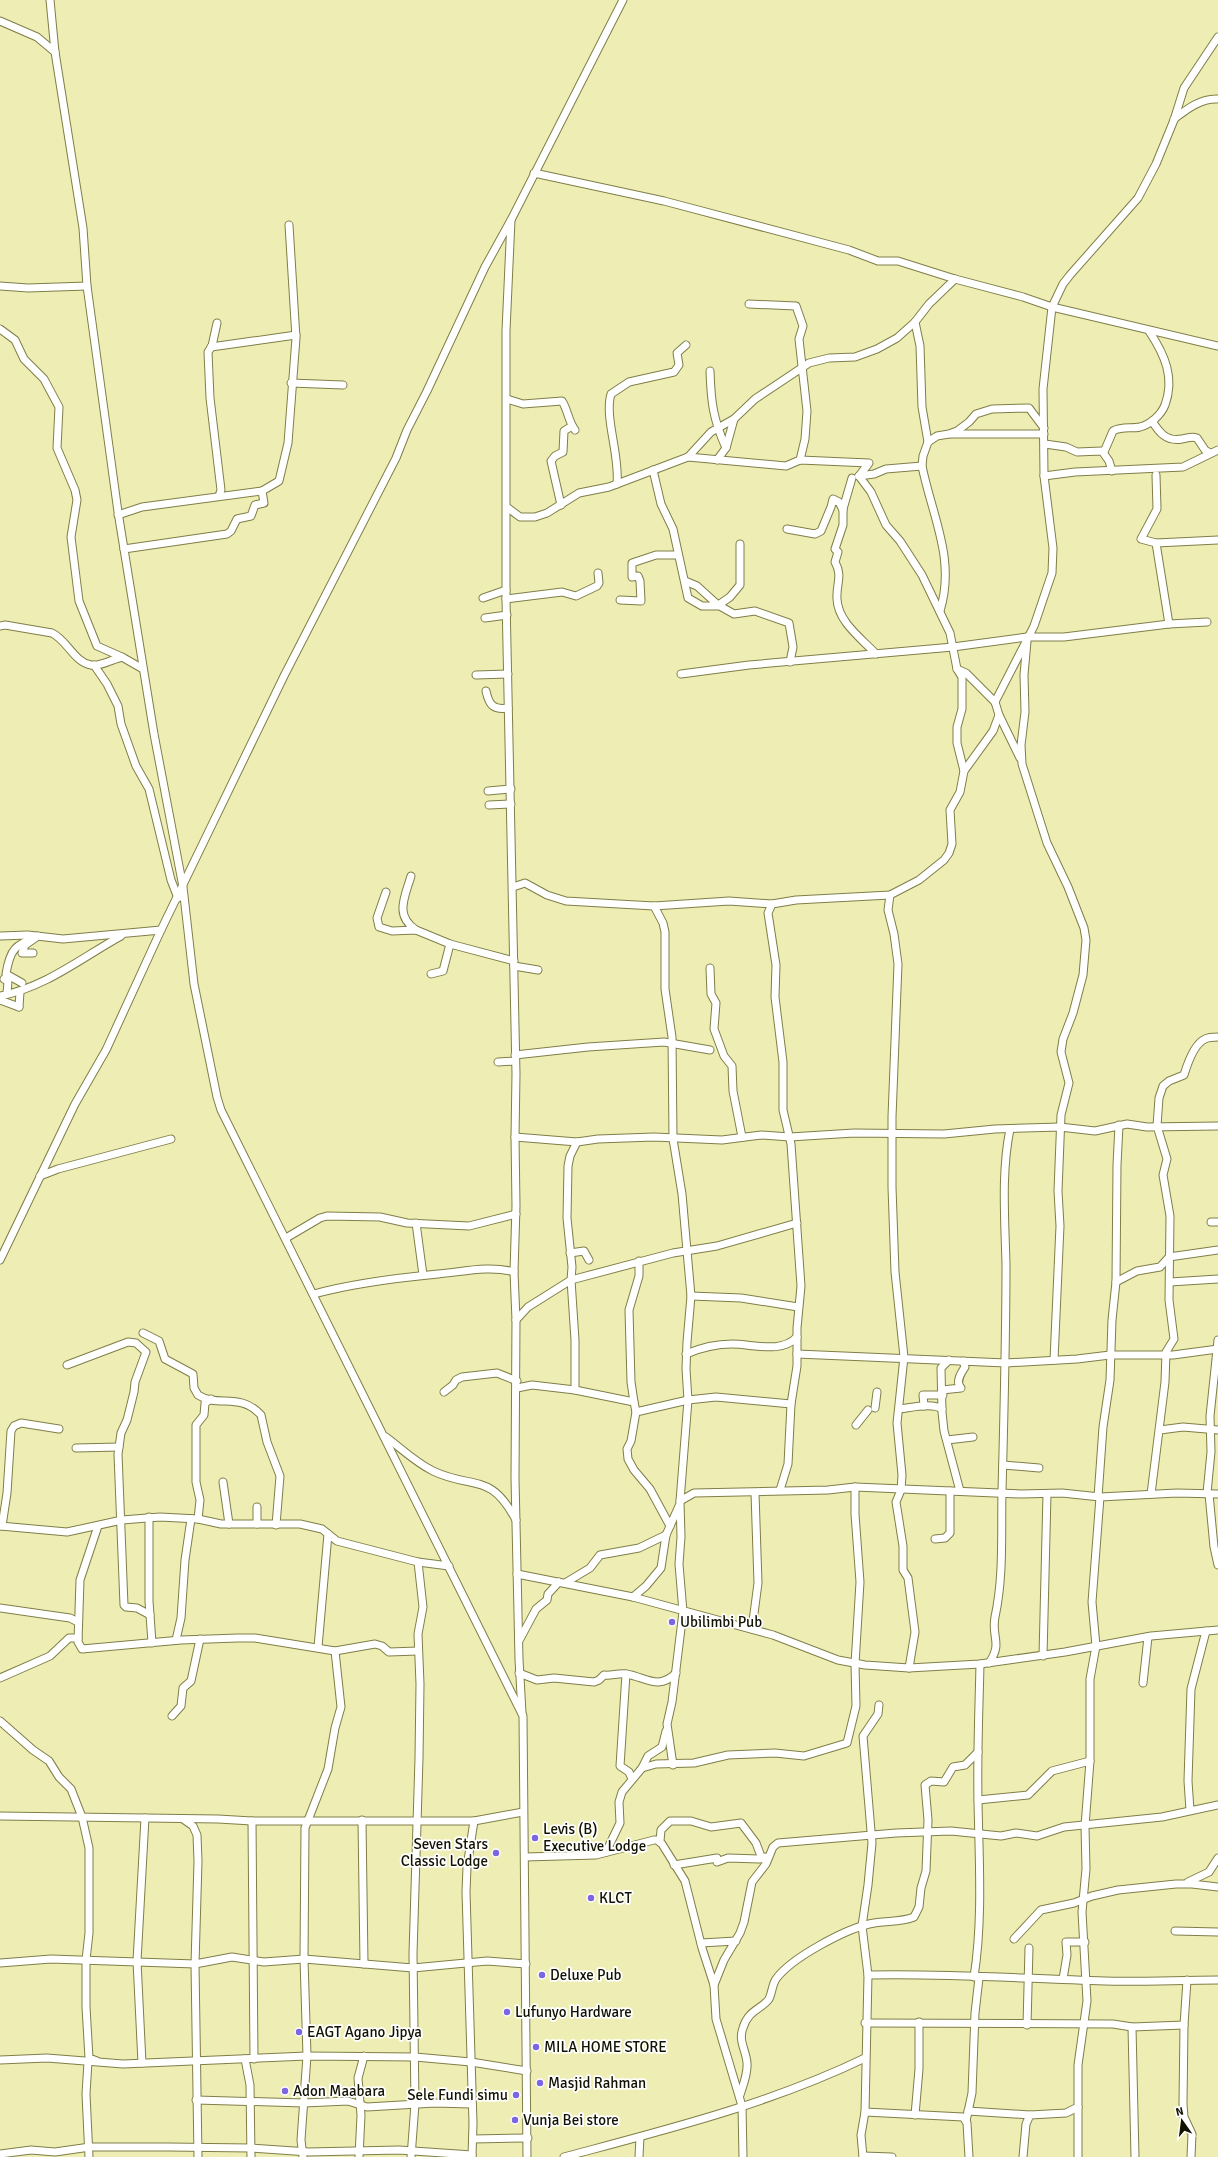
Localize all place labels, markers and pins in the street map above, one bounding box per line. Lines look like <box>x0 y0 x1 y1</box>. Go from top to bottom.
place label: Ubilimbi Pub <box>680 1613 762 1631</box>
marker: Ubilimbi Pub <box>667 1617 677 1627</box>
place label: Levis (B) Executive Lodge <box>543 1820 646 1855</box>
marker: Levis (B) Executive Lodge <box>530 1833 540 1843</box>
place label: Seven Stars Classic Lodge <box>401 1835 488 1870</box>
marker: Seven Stars Classic Lodge <box>491 1848 501 1858</box>
place label: KLCT <box>599 1889 632 1907</box>
marker: KLCT <box>586 1893 596 1903</box>
place label: Deluxe Pub <box>550 1966 622 1984</box>
marker: Deluxe Pub <box>537 1970 547 1980</box>
place label: Lufunyo Hardware <box>515 2003 632 2021</box>
marker: Lufunyo Hardware <box>502 2007 512 2017</box>
place label: EAGT Agano Jipya <box>307 2023 422 2041</box>
marker: EAGT Agano Jipya <box>294 2027 304 2037</box>
place label: MILA HOME STORE <box>544 2038 667 2056</box>
marker: MILA HOME STORE <box>531 2042 541 2052</box>
place label: Masjid Rahman <box>548 2074 646 2092</box>
marker: Masjid Rahman <box>535 2078 545 2088</box>
place label: Adon Maabara <box>293 2082 385 2100</box>
marker: Adon Maabara <box>280 2086 290 2096</box>
place label: Sele Fundi simu <box>407 2086 508 2104</box>
marker: Sele Fundi simu <box>511 2090 521 2100</box>
place label: Vunja Bei store <box>523 2111 619 2129</box>
marker: Vunja Bei store <box>510 2115 520 2125</box>

